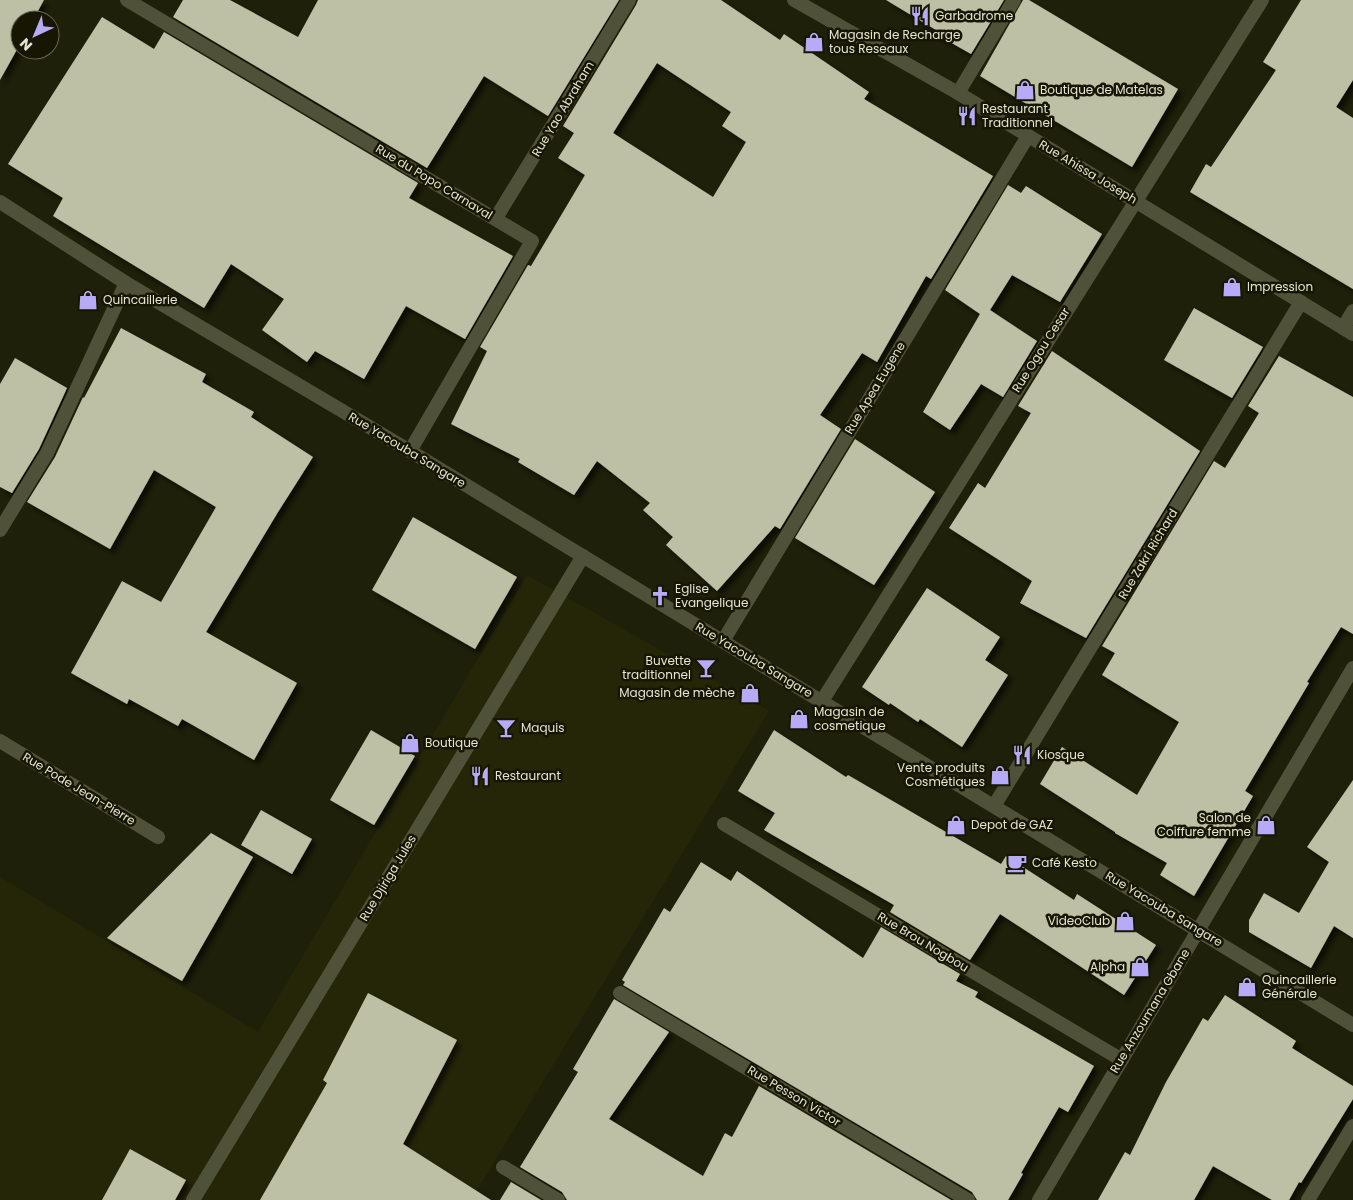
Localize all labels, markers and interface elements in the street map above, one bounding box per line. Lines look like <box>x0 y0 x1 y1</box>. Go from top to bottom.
restaurant icon: Garbadrome <box>909 5 931 27</box>
place label: Garbadrome <box>935 7 1013 24</box>
north arrow <box>10 10 60 60</box>
place label: Magasin de Recharge tous Reseaux <box>829 26 960 57</box>
shop icon: Magasin de Recharge tous Reseaux <box>803 31 825 53</box>
text: N <box>15 34 37 55</box>
street label: Rue Yao Abraham <box>527 58 598 160</box>
shop icon: Boutique de Matelas <box>1014 79 1036 101</box>
place label: Boutique de Matelas <box>1040 81 1163 98</box>
place label: Restaurant Traditionnel <box>982 100 1053 131</box>
restaurant icon: Restaurant Traditionnel <box>956 105 978 127</box>
street label: Rue Ahissa Joseph <box>1036 136 1141 208</box>
street label: Rue du Popo Carnaval <box>373 140 496 223</box>
shop icon: Impression <box>1221 276 1243 298</box>
place label: Impression <box>1247 278 1313 295</box>
shop icon: Quincaillerie <box>77 289 99 311</box>
place label: Quincaillerie <box>103 291 177 308</box>
street label: Rue Ogou Cesar <box>1008 304 1074 395</box>
street label: Rue Apea Eugene <box>840 338 909 437</box>
street label: Rue Yacouba Sangare <box>346 408 469 491</box>
street label: Rue Zakri Richard <box>1114 505 1181 602</box>
place label: Eglise Evangelique <box>675 580 748 611</box>
church icon: Eglise Evangelique <box>649 585 671 607</box>
street label: Rue Yacouba Sangare <box>693 618 816 701</box>
place label: Buvette traditionnel <box>622 652 691 683</box>
bar icon: Buvette traditionnel <box>695 657 717 679</box>
shop icon: Magasin de mèche <box>739 682 761 704</box>
place label: Magasin de mèche <box>619 684 735 701</box>
place label: Magasin de cosmetique <box>814 703 886 734</box>
shop icon: Magasin de cosmetique <box>788 708 810 730</box>
bar icon: Maquis <box>495 717 517 739</box>
place label: Maquis <box>521 719 564 736</box>
shop icon: Boutique <box>399 732 421 754</box>
place label: Boutique <box>425 734 478 751</box>
restaurant icon: Kiosque <box>1011 744 1033 766</box>
place label: Kiosque <box>1037 746 1084 763</box>
street label: Rue Pode Jean-Pierre <box>20 748 139 829</box>
place label: Vente produits Cosmétiques <box>897 759 985 790</box>
shop icon: Vente produits Cosmétiques <box>989 764 1011 786</box>
restaurant icon: Restaurant <box>469 765 491 787</box>
place label: Restaurant <box>495 767 561 784</box>
place label: Salon de Coiffure femme <box>1157 809 1251 840</box>
shop icon: Depot de GAZ <box>945 814 967 836</box>
shop icon: Salon de Coiffure femme <box>1255 814 1277 836</box>
place label: Depot de GAZ <box>971 816 1053 833</box>
street label: Rue Djiriga Jules <box>355 832 420 924</box>
cafe icon: Café Kesto <box>1006 852 1028 874</box>
place label: Café Kesto <box>1032 854 1097 871</box>
street label: Rue Yacouba Sangare <box>1103 867 1226 950</box>
street label: Rue Brou Nogbou <box>874 908 972 976</box>
shop icon: VideoClub <box>1114 910 1136 932</box>
place label: VideoClub <box>1048 912 1110 929</box>
street label: Rue Anzoumana Gbane <box>1106 945 1194 1076</box>
shop icon: Alpha <box>1129 956 1151 978</box>
place label: Alpha <box>1090 958 1125 975</box>
place label: Quincaillerie Générale <box>1262 971 1336 1002</box>
shop icon: Quincaillerie Générale <box>1236 976 1258 998</box>
street label: Rue Pesson Victor <box>744 1061 844 1130</box>

